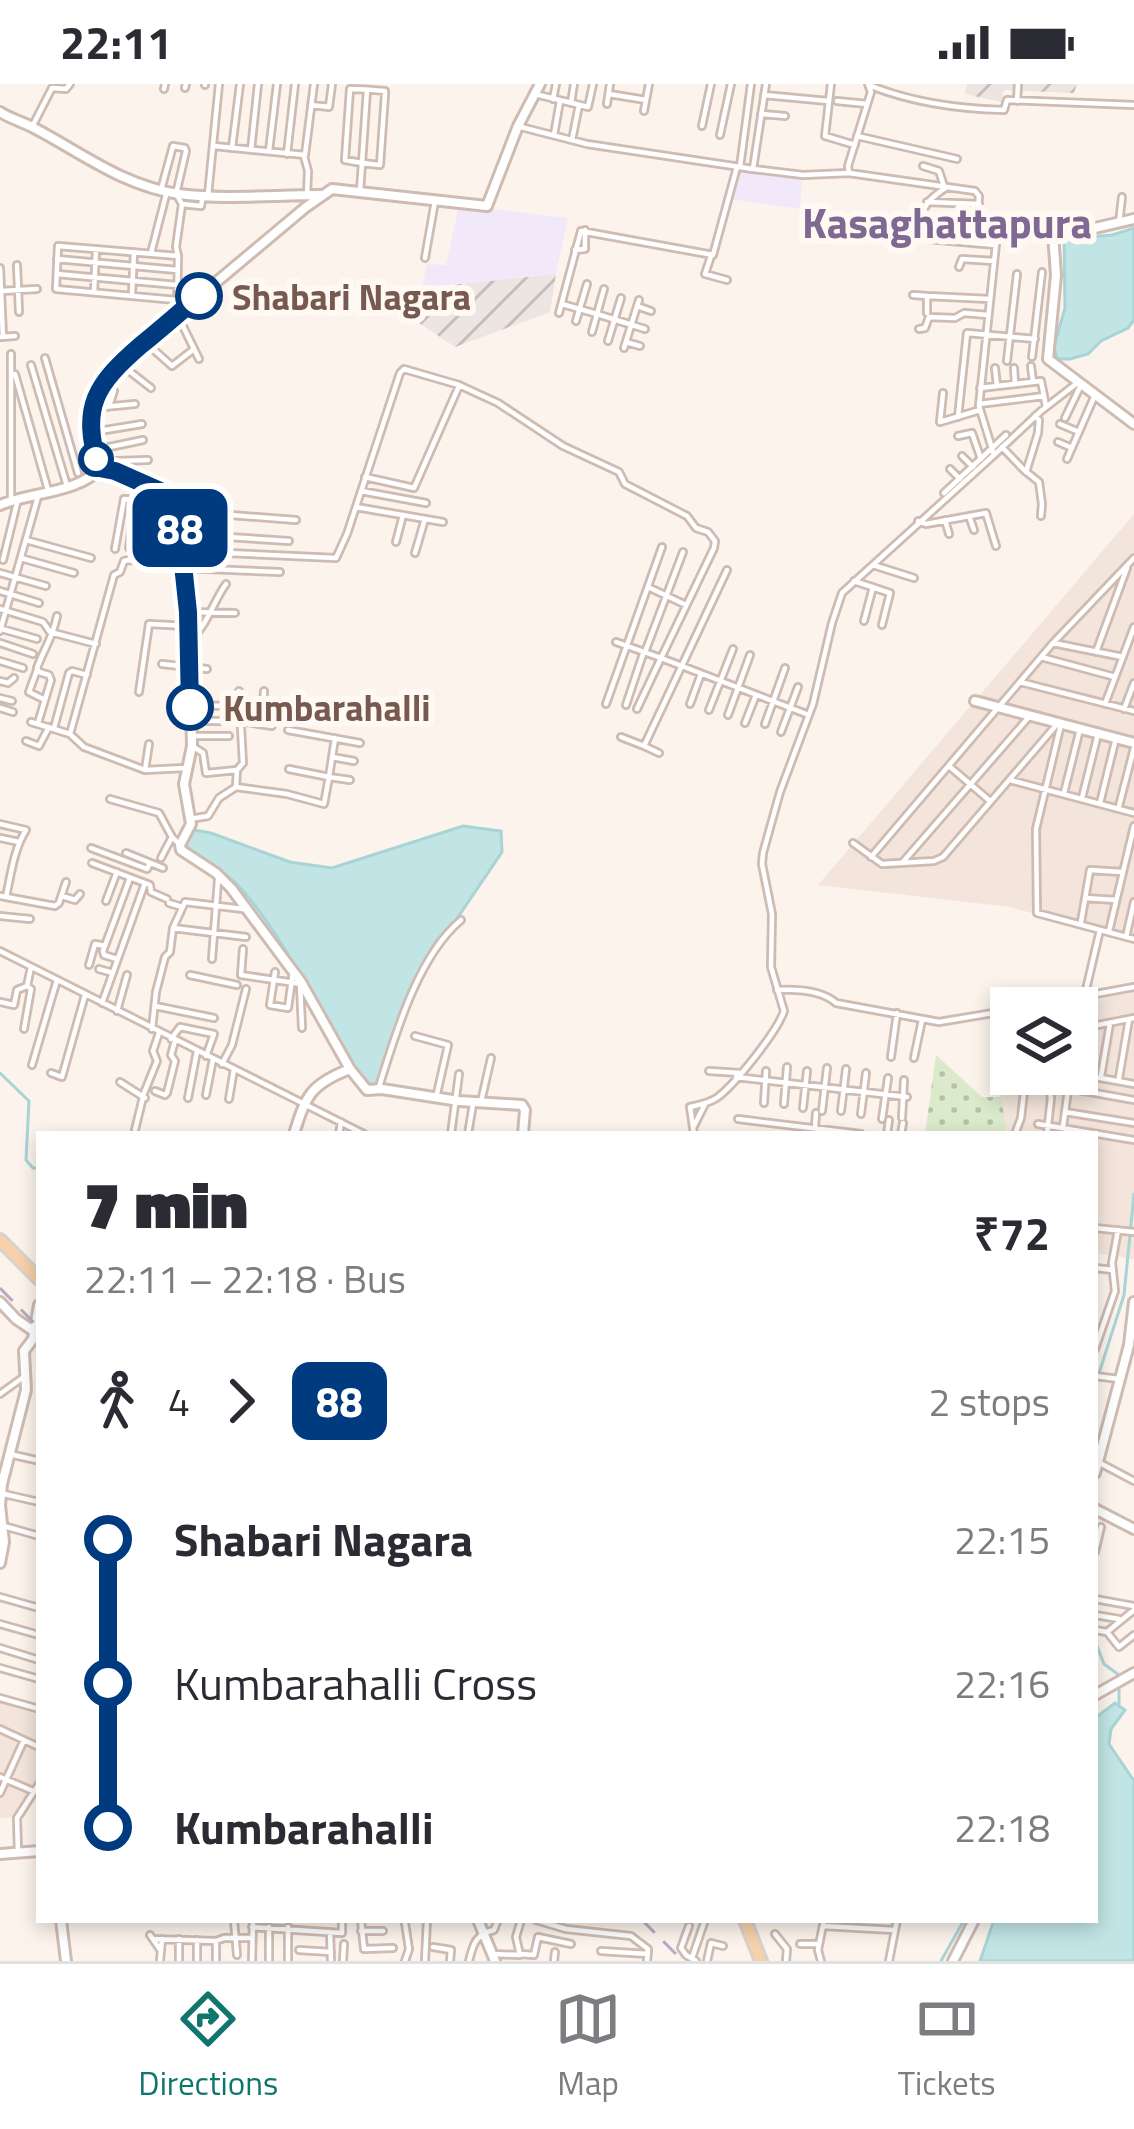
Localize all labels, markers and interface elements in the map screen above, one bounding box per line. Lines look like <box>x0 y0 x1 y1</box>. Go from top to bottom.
text: 22:11 <box>60 8 172 76</box>
district label: Kasaghattapura <box>802 190 1092 254</box>
place label: Shabari Nagara <box>232 269 471 324</box>
marker: Shabari Nagara <box>177 274 221 318</box>
unlabelled marker <box>80 443 112 475</box>
line badge: 88 <box>126 489 234 567</box>
text: 88 <box>156 496 204 560</box>
place label: Kumbarahalli <box>223 680 431 735</box>
marker: Kumbarahalli <box>168 685 212 729</box>
map controls <box>990 987 1098 1095</box>
button: layers <box>990 987 1098 1095</box>
text: 7 min <box>84 1153 248 1254</box>
text: ₹72 <box>974 1199 1050 1267</box>
text: 22:11 – 22:18 · Bus <box>84 1249 406 1308</box>
icon: walk <box>84 1368 150 1434</box>
icon: forward <box>208 1368 274 1434</box>
text: 88 <box>316 1369 363 1433</box>
text: 4 <box>168 1372 190 1431</box>
text: 2 stops <box>928 1372 1050 1431</box>
text: Shabari Nagara <box>174 1505 473 1573</box>
text: 22:15 <box>954 1510 1050 1569</box>
text: Kumbarahalli Cross <box>174 1649 537 1717</box>
text: 22:16 <box>954 1654 1050 1713</box>
text: Kumbarahalli <box>174 1793 434 1861</box>
text: 22:18 <box>954 1798 1050 1857</box>
tab: Directions <box>138 1986 278 2108</box>
tab: Map <box>555 1986 621 2108</box>
tab: Tickets <box>898 1986 996 2108</box>

